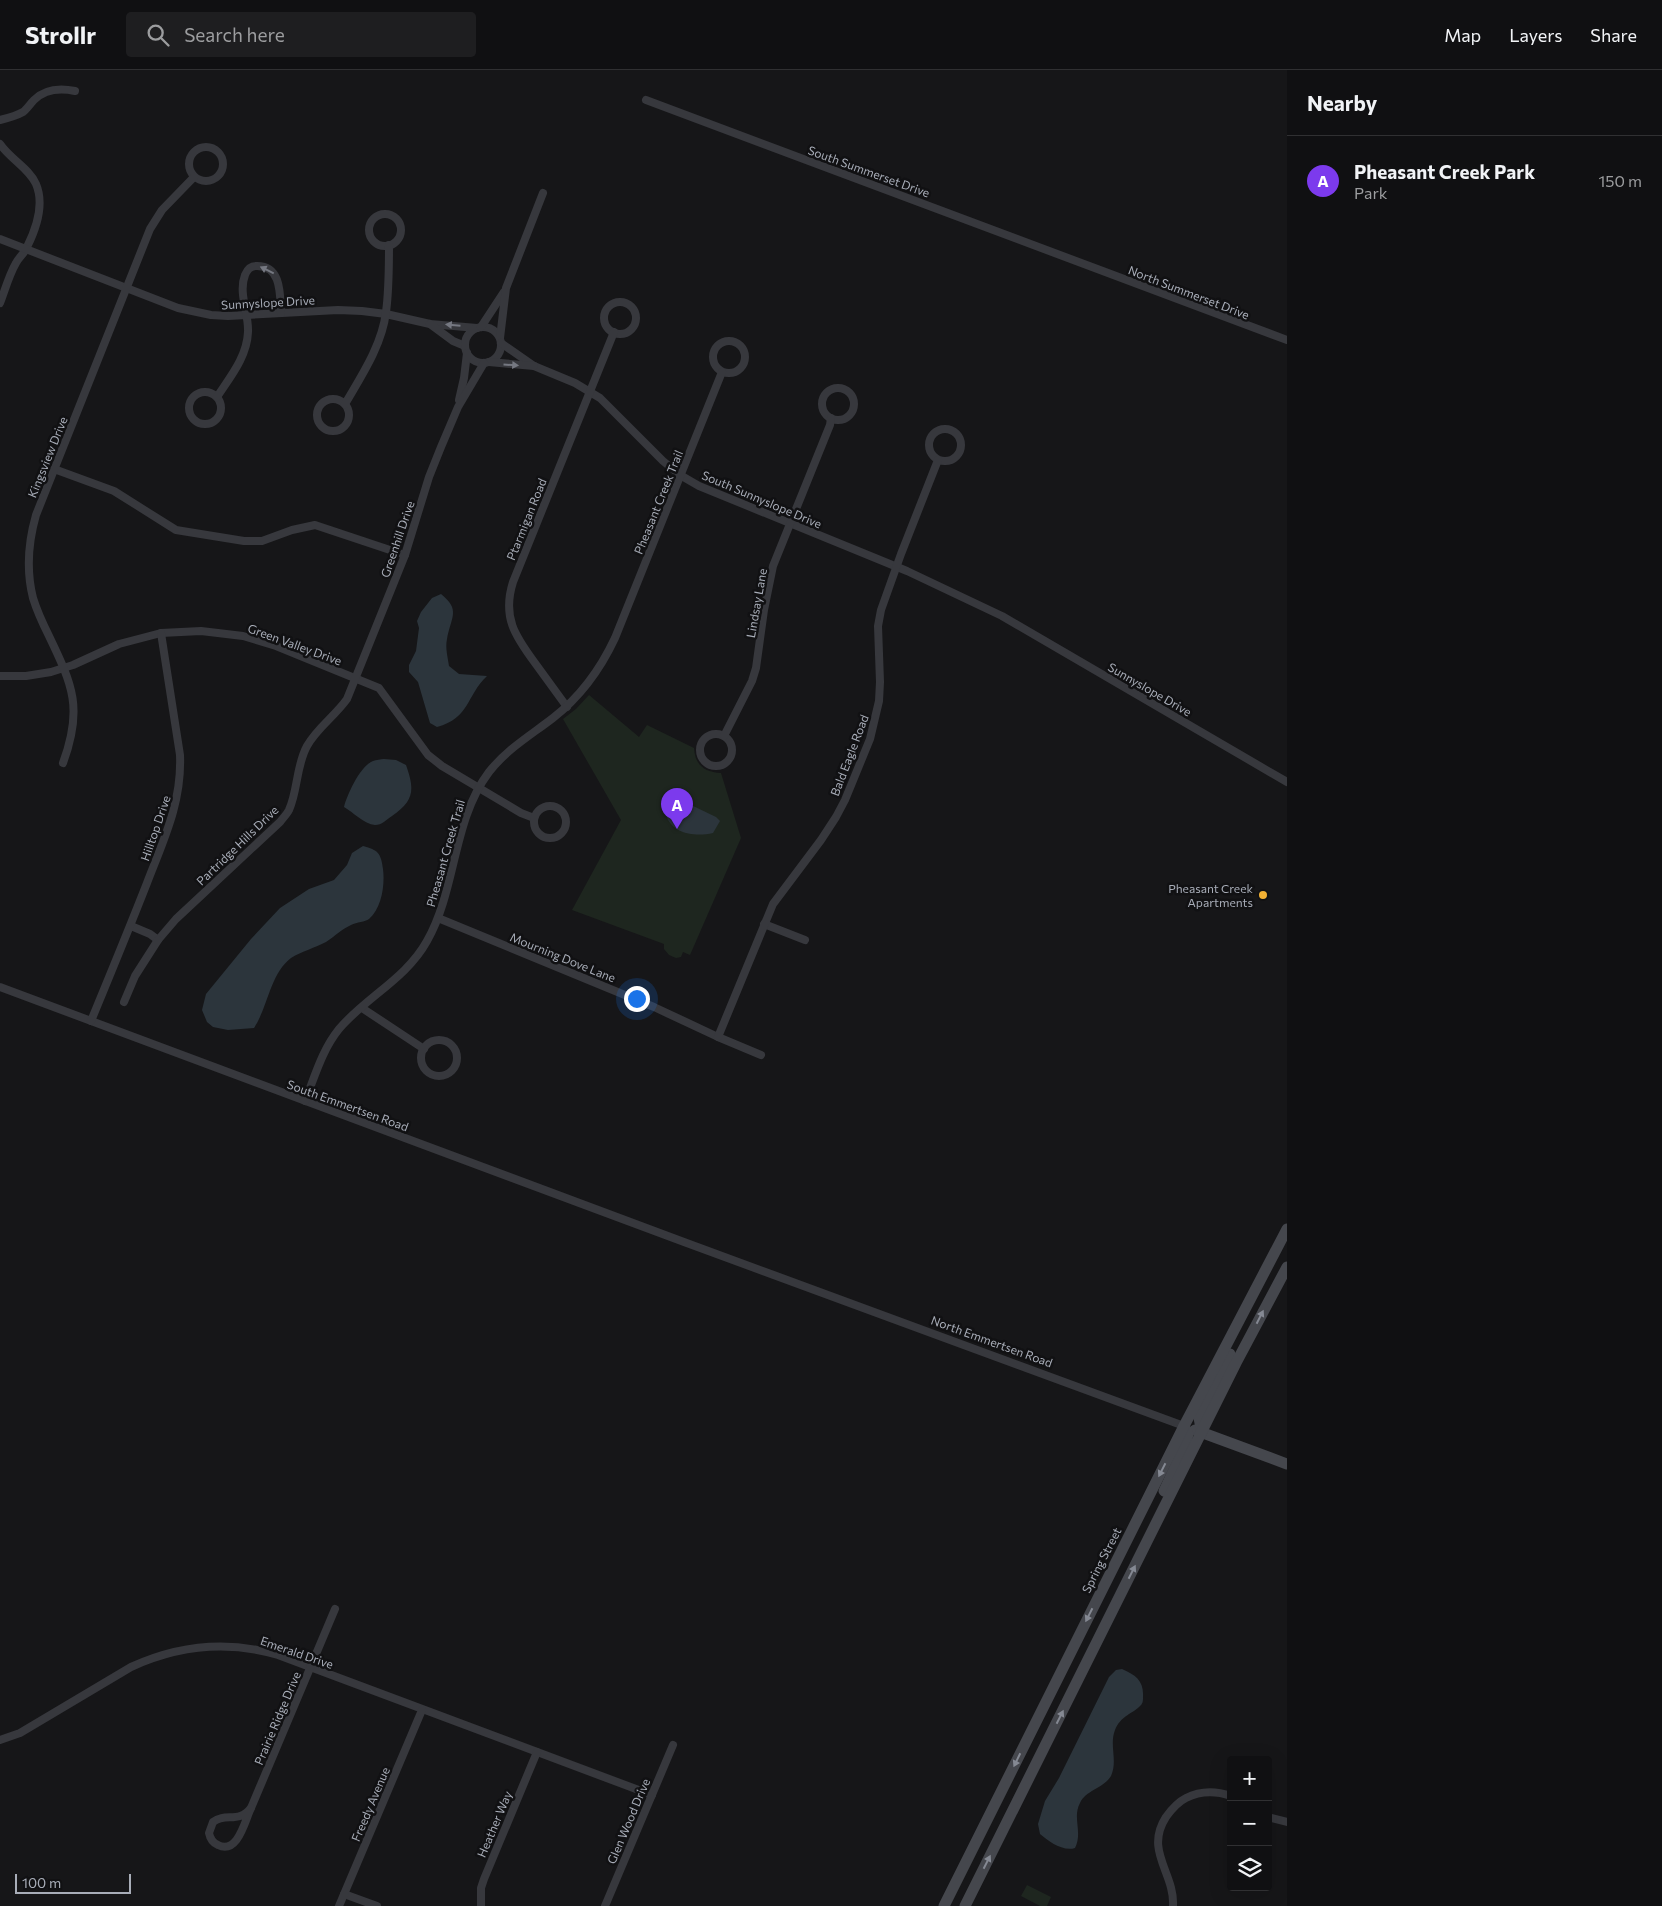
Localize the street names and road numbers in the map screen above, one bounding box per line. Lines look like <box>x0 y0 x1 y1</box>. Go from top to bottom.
street label: South Summerset Drive <box>806 142 932 200</box>
street label: North Summerset Drive <box>1126 262 1252 322</box>
street label: Sunnyslope Drive <box>221 293 315 311</box>
street label: Kingsview Drive <box>24 414 70 500</box>
street label: Pheasant Creek Trail <box>631 448 685 556</box>
street label: South Sunnyslope Drive <box>700 467 824 531</box>
street label: Ptarmigan Road <box>503 476 549 562</box>
street label: Greenhill Drive <box>377 499 417 579</box>
street label: Lindsay Lane <box>743 567 769 639</box>
street label: Green Valley Drive <box>246 621 344 667</box>
street label: Sunnyslope Drive <box>1106 659 1194 719</box>
street label: Bald Eagle Road <box>827 712 871 798</box>
street label: Hilltop Drive <box>137 793 173 863</box>
street label: Pheasant Creek Trail <box>423 798 467 908</box>
street label: Partridge Hills Drive <box>193 802 281 888</box>
street label: Mourning Dove Lane <box>508 929 618 985</box>
street label: South Emmertsen Road <box>285 1077 411 1134</box>
street label: North Emmertsen Road <box>929 1312 1055 1370</box>
street label: Spring Street <box>1079 1525 1124 1595</box>
street label: Emerald Drive <box>259 1633 335 1671</box>
street label: Prairie Ridge Drive <box>251 1669 303 1767</box>
street label: Freedy Avenue <box>348 1765 392 1843</box>
street label: Glen Wood Drive <box>604 1776 652 1866</box>
street label: Heather Way <box>474 1789 514 1859</box>

